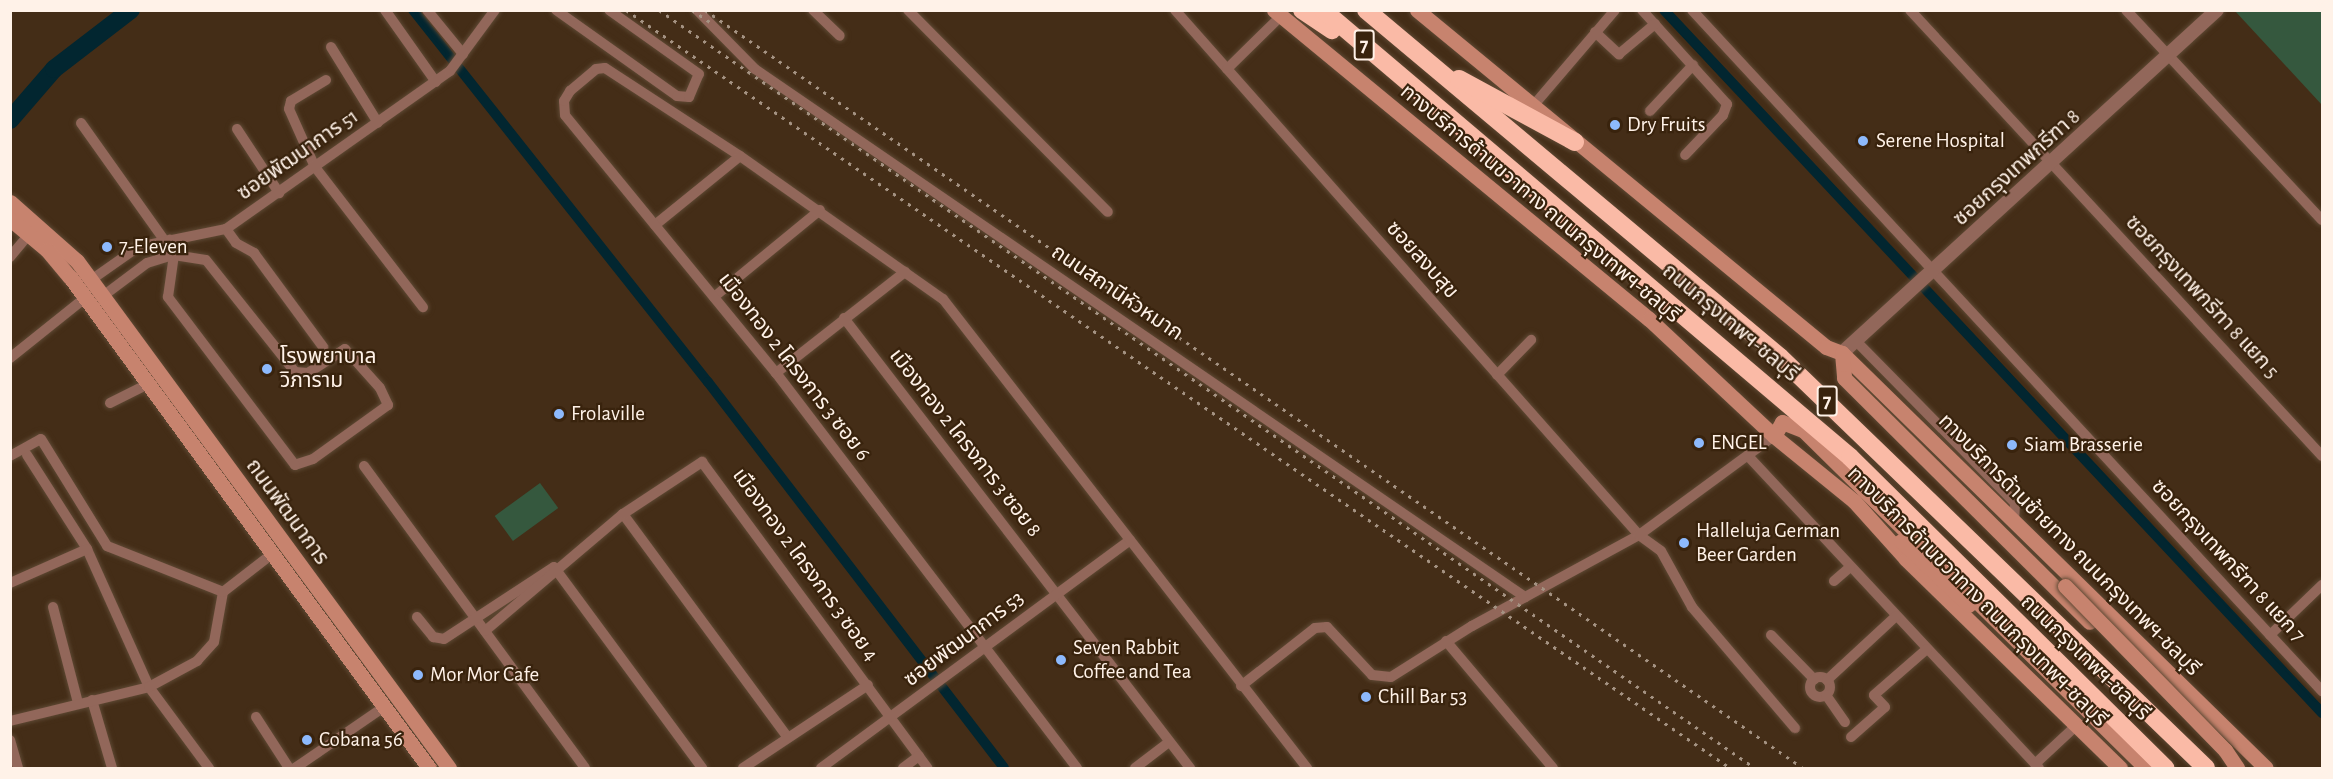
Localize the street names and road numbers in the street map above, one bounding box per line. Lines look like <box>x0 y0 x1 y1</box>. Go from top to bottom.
road number: 7 <box>1354 28 1374 62</box>
street label: ทางบริการด้านขวาทาง ถนนกรุงเทพฯ-ชลบุรี <box>1395 79 1685 329</box>
street label: ซอยพัฒนาการ 51 <box>233 104 363 206</box>
street label: ซอยกรุงเทพกรีฑา 8 <box>1948 104 2086 232</box>
street label: ซอยกรุงเทพกรีฑา 8 แยก 5 <box>2120 210 2284 384</box>
street label: ซอยสงบสุข <box>1381 216 1463 304</box>
street label: ถนนสถานีหัวหมาก <box>1046 240 1188 346</box>
street label: ถนนกรุงเทพฯ-ชลบุรี <box>1657 259 1803 387</box>
street label: เมืองทอง 2 โครงการ 3 ซอย 6 <box>713 268 875 466</box>
street label: เมืองทอง 2 โครงการ 3 ซอย 8 <box>884 344 1046 542</box>
road number: 7 <box>1816 384 1838 418</box>
street label: ทางบริการด้านซ้ายทาง ถนนกรุงเทพฯ-ชลบุรี <box>1933 409 2205 681</box>
street label: ถนนพัฒนาการ <box>240 454 334 570</box>
street label: ทางบริการด้านขวาทาง ถนนกรุงเทพฯ-ชลบุรี <box>1842 462 2112 732</box>
street label: เมืองทอง 2 โครงการ 3 ซอย 4 <box>726 464 884 666</box>
street label: ซอยกรุงเทพกรีฑา 8 แยก 7 <box>2146 474 2310 648</box>
street label: ซอยพัฒนาการ 53 <box>899 586 1029 692</box>
street label: ถนนกรุงเทพฯ-ชลบุรี <box>2015 590 2155 726</box>

